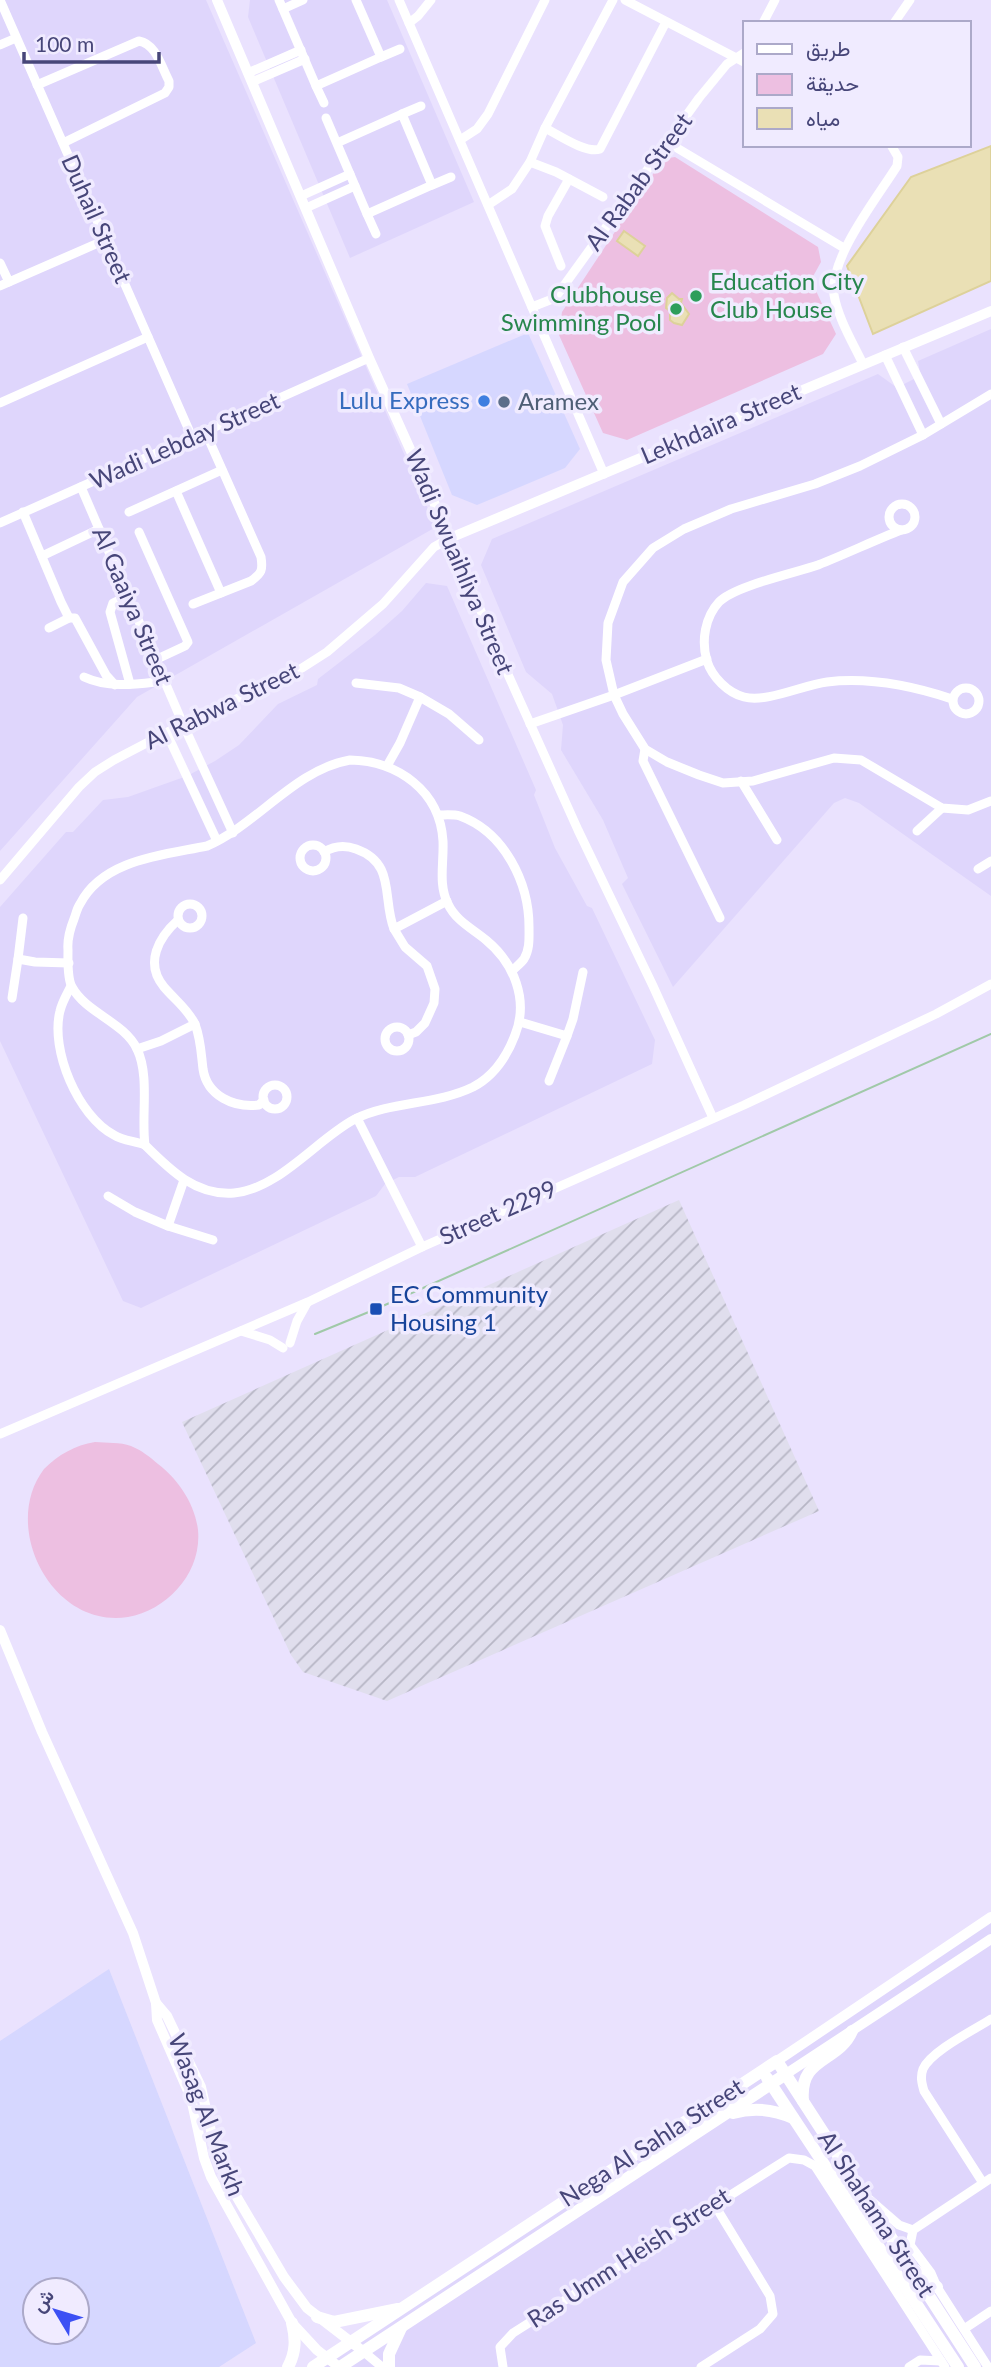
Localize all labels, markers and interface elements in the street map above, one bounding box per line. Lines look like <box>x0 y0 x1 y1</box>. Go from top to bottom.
scale bar <box>24 21 159 65</box>
legend <box>743 21 970 147</box>
text: 100 m <box>35 31 94 56</box>
text: طريق <box>806 35 851 62</box>
text: حديقة <box>806 70 859 96</box>
text: مياه <box>806 105 840 131</box>
street label: Al Rabab Street <box>578 106 698 256</box>
street label: Duhail Street <box>56 150 139 287</box>
place label: Education City Club House <box>710 266 865 323</box>
place label: Clubhouse Swimming Pool <box>501 279 662 336</box>
marker: Education City Club House <box>688 288 704 304</box>
marker: Clubhouse Swimming Pool <box>668 301 684 317</box>
street label: Lekhdaira Street <box>636 376 805 469</box>
street label: Wadi Lebday Street <box>85 385 284 494</box>
place label: Lulu Express <box>339 385 470 414</box>
place label: Aramex <box>518 386 599 415</box>
marker: Lulu Express <box>476 393 492 409</box>
marker: Aramex <box>496 394 512 410</box>
street label: Wadi Swuaihliya Street <box>400 445 521 679</box>
street label: Al Gaaiya Street <box>87 522 180 689</box>
street label: Al Rabwa Street <box>139 655 304 755</box>
street label: Street 2299 <box>434 1173 560 1250</box>
place label: EC Community Housing 1 <box>390 1279 549 1336</box>
marker: EC Community Housing 1 <box>368 1301 384 1317</box>
street label: Wasag Al Markh <box>163 2029 252 2200</box>
street label: Nega Al Sahla Street <box>554 2071 749 2212</box>
street label: Al Shahama Street <box>813 2125 942 2302</box>
street label: Ras Umm Heish Street <box>521 2180 735 2333</box>
north arrow <box>21 2276 91 2346</box>
text: ش <box>26 2284 59 2317</box>

